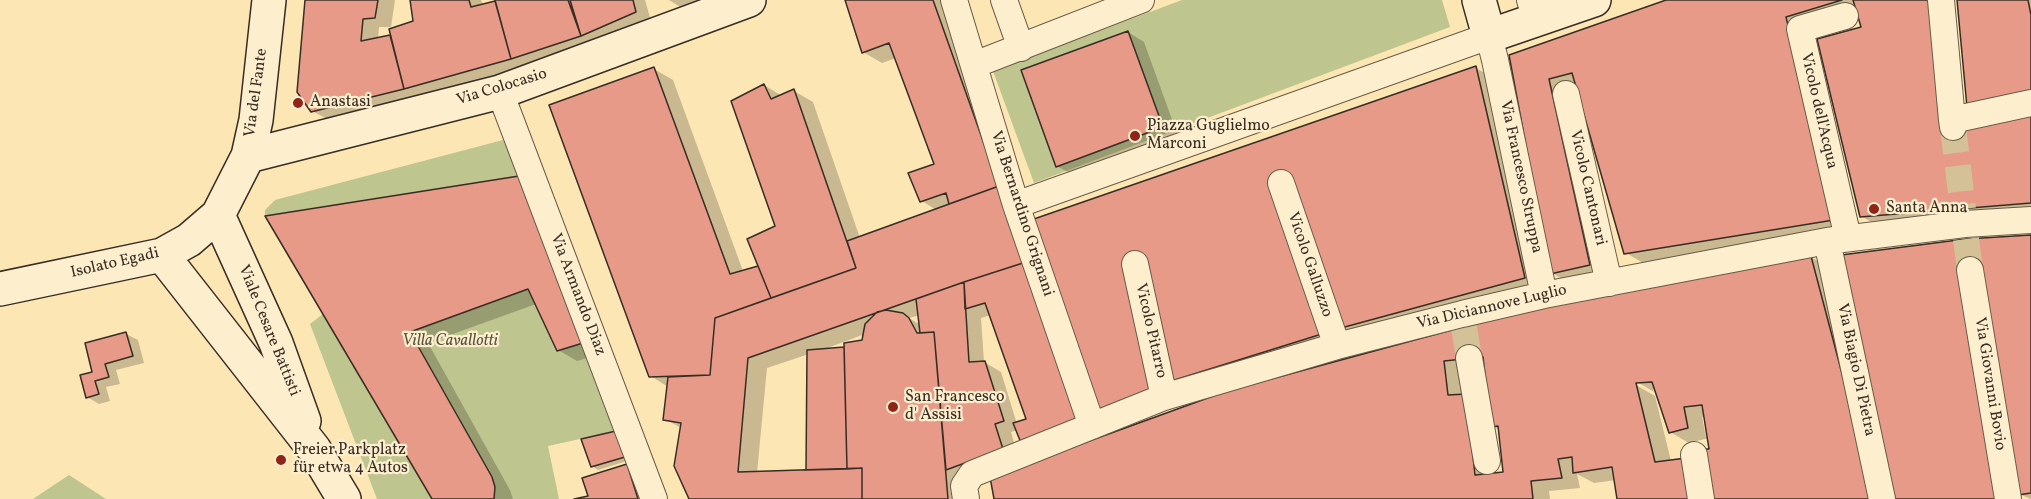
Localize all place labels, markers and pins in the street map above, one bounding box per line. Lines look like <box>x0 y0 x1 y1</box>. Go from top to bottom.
place label: Anastasi <box>310 93 371 113</box>
marker: Anastasi <box>291 96 305 110</box>
place label: Piazza Guglielmo Marconi <box>1147 117 1270 155</box>
marker: Piazza Guglielmo Marconi <box>1128 129 1142 143</box>
place label: Santa Anna <box>1886 199 1967 219</box>
marker: Santa Anna <box>1867 202 1881 216</box>
place label: San Francesco d' Assisi <box>905 388 1005 426</box>
marker: San Francesco d' Assisi <box>886 400 900 414</box>
place label: Freier Parkplatz für etwa 4 Autos <box>293 441 408 479</box>
marker: Freier Parkplatz für etwa 4 Autos <box>274 453 288 467</box>

